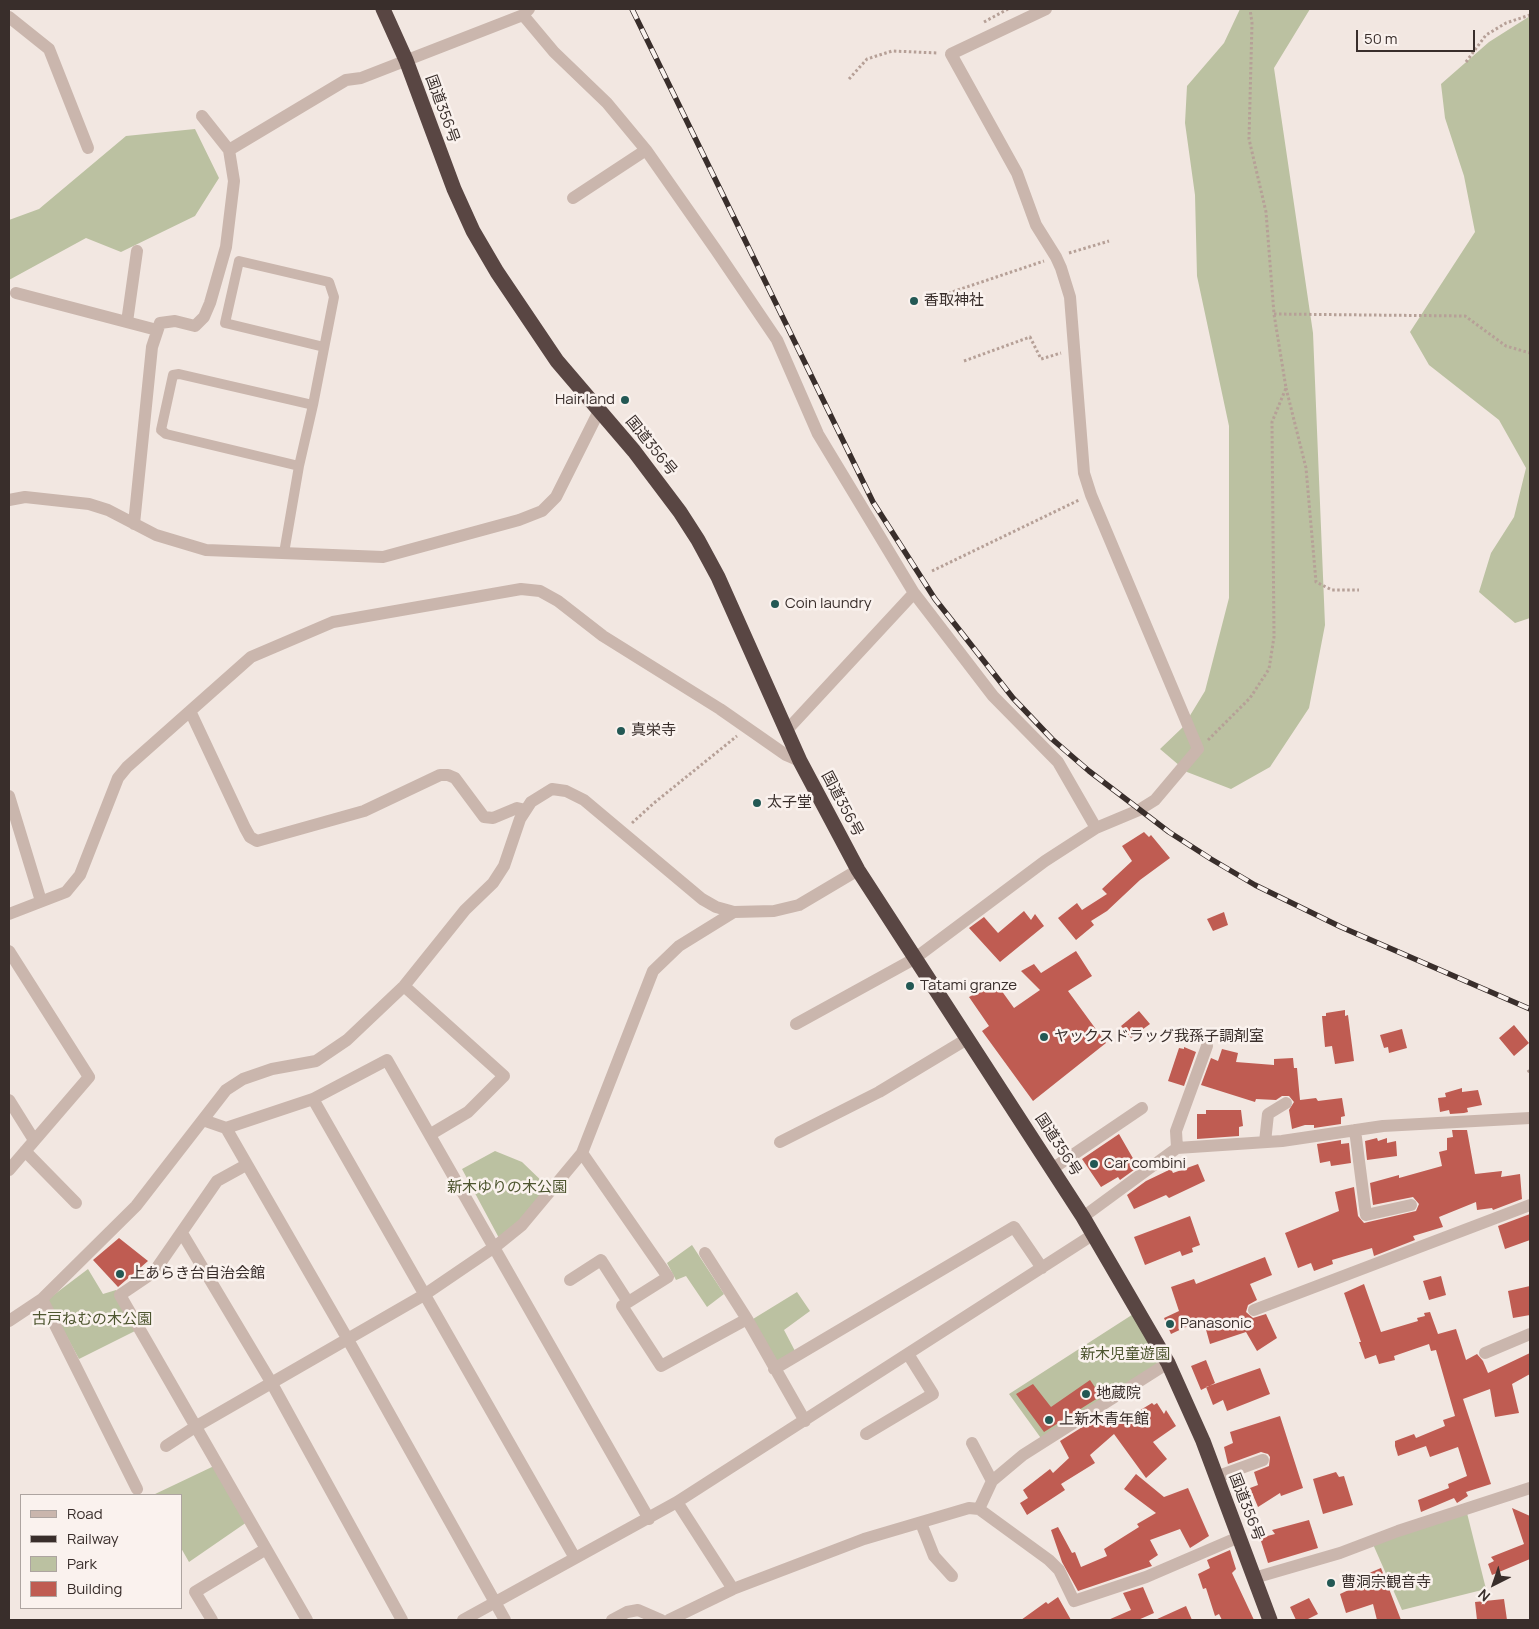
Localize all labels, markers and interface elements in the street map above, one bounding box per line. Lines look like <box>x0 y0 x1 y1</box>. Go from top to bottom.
scale bar <box>1359 20 1478 52</box>
text: 50 m <box>1364 28 1398 49</box>
street label: 国道356号 <box>421 72 463 146</box>
place label: 香取神社 <box>924 292 984 310</box>
marker: 香取神社 <box>908 295 920 307</box>
place label: Hair land <box>555 391 615 409</box>
marker: Hair land <box>619 394 631 406</box>
street label: 国道356号 <box>622 413 680 479</box>
place label: Coin laundry <box>785 595 872 613</box>
marker: Coin laundry <box>769 598 781 610</box>
place label: 真栄寺 <box>631 722 676 740</box>
marker: 真栄寺 <box>615 725 627 737</box>
street label: 国道356号 <box>817 768 867 840</box>
place label: 太子堂 <box>767 794 812 812</box>
marker: 太子堂 <box>751 797 763 809</box>
place label: Tatami granze <box>920 977 1017 995</box>
marker: Tatami granze <box>904 980 916 992</box>
place label: ヤックスドラッグ我孫子調剤室 <box>1054 1028 1264 1046</box>
marker: ヤックスドラッグ我孫子調剤室 <box>1038 1031 1050 1043</box>
street label: 国道356号 <box>1031 1110 1085 1180</box>
place label: Car combini <box>1104 1155 1186 1173</box>
marker: Car combini <box>1088 1158 1100 1170</box>
park label: 新木ゆりの木公園 <box>447 1179 567 1197</box>
place label: 上あらき台自治会館 <box>130 1265 265 1283</box>
marker: 上あらき台自治会館 <box>114 1268 126 1280</box>
park label: 古戸ねむの木公園 <box>32 1311 152 1329</box>
place label: Panasonic <box>1180 1315 1252 1333</box>
marker: Panasonic <box>1164 1318 1176 1330</box>
park label: 新木児童遊園 <box>1080 1346 1170 1364</box>
place label: 地蔵院 <box>1096 1385 1141 1403</box>
marker: 地蔵院 <box>1080 1388 1092 1400</box>
place label: 上新木青年館 <box>1059 1411 1149 1429</box>
marker: 上新木青年館 <box>1043 1414 1055 1426</box>
street label: 国道356号 <box>1225 1471 1267 1543</box>
legend <box>20 1494 182 1609</box>
text: Road <box>67 1503 103 1524</box>
text: Railway <box>67 1528 119 1549</box>
text: Park <box>67 1553 97 1574</box>
north arrow <box>1469 1559 1519 1609</box>
place label: 曹洞宗観音寺 <box>1341 1574 1431 1592</box>
marker: 曹洞宗観音寺 <box>1325 1577 1337 1589</box>
text: Building <box>67 1578 122 1599</box>
text: N <box>1474 1585 1494 1606</box>

